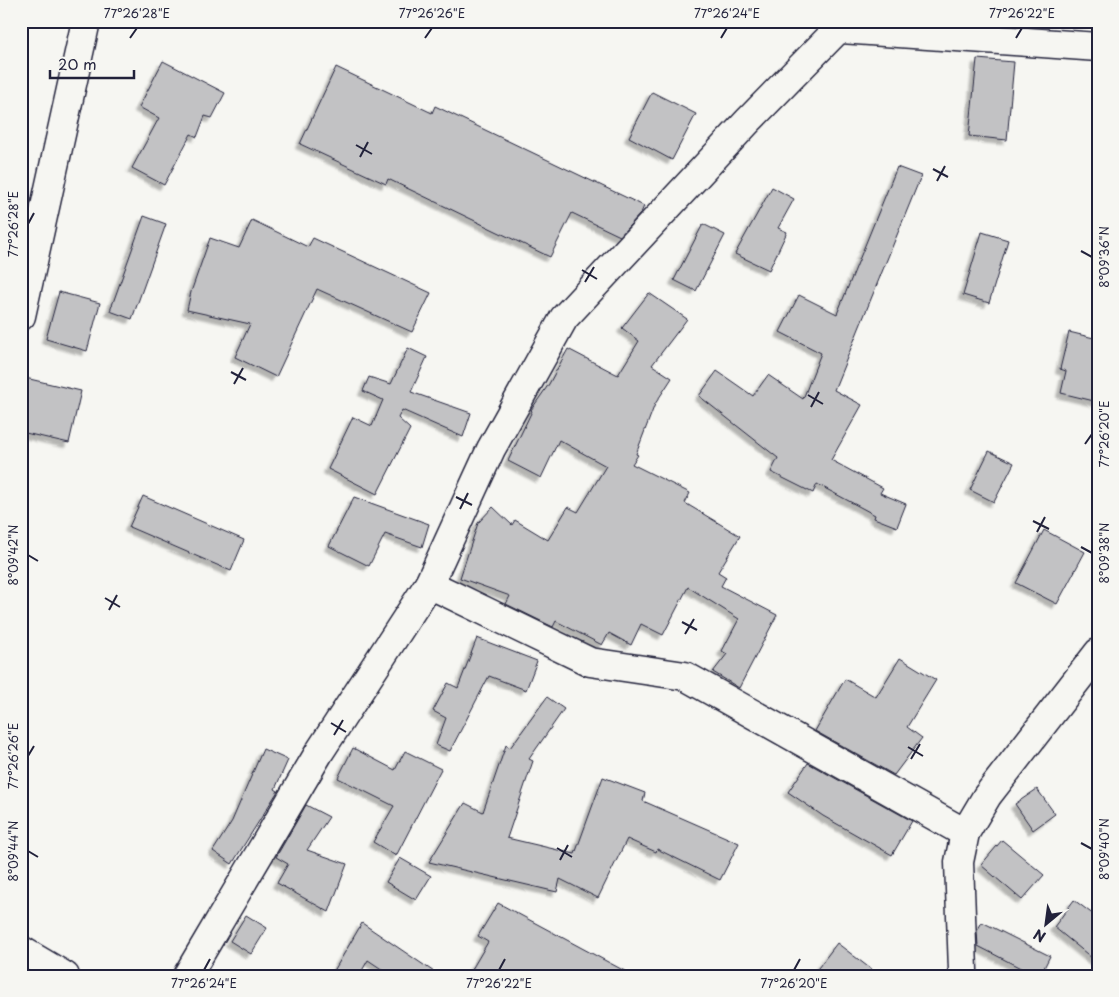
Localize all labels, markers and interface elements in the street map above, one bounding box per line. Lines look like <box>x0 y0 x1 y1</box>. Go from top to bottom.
text: 77°26'28"E <box>104 4 170 22</box>
text: 77°26'26"E <box>399 4 465 22</box>
text: 77°26'24"E <box>694 4 760 22</box>
text: 77°26'22"E <box>989 4 1055 22</box>
scale bar <box>50 48 134 80</box>
text: 20 m <box>58 52 97 75</box>
text: 77°26'28"E <box>4 191 22 257</box>
text: 8°09'36"N <box>1095 226 1113 288</box>
text: 77°26'20"E <box>1095 400 1113 468</box>
text: 8°09'38"N <box>1095 523 1113 584</box>
text: 8°09'42"N <box>4 525 22 586</box>
text: 77°26'26"E <box>4 723 22 789</box>
text: 8°09'40"N <box>1095 818 1113 880</box>
text: 8°09'44"N <box>4 821 22 881</box>
north arrow <box>1022 900 1072 950</box>
text: N <box>1030 924 1049 948</box>
text: 77°26'24"E <box>171 974 237 992</box>
text: 77°26'22"E <box>466 974 532 992</box>
text: 77°26'20"E <box>760 974 828 992</box>

